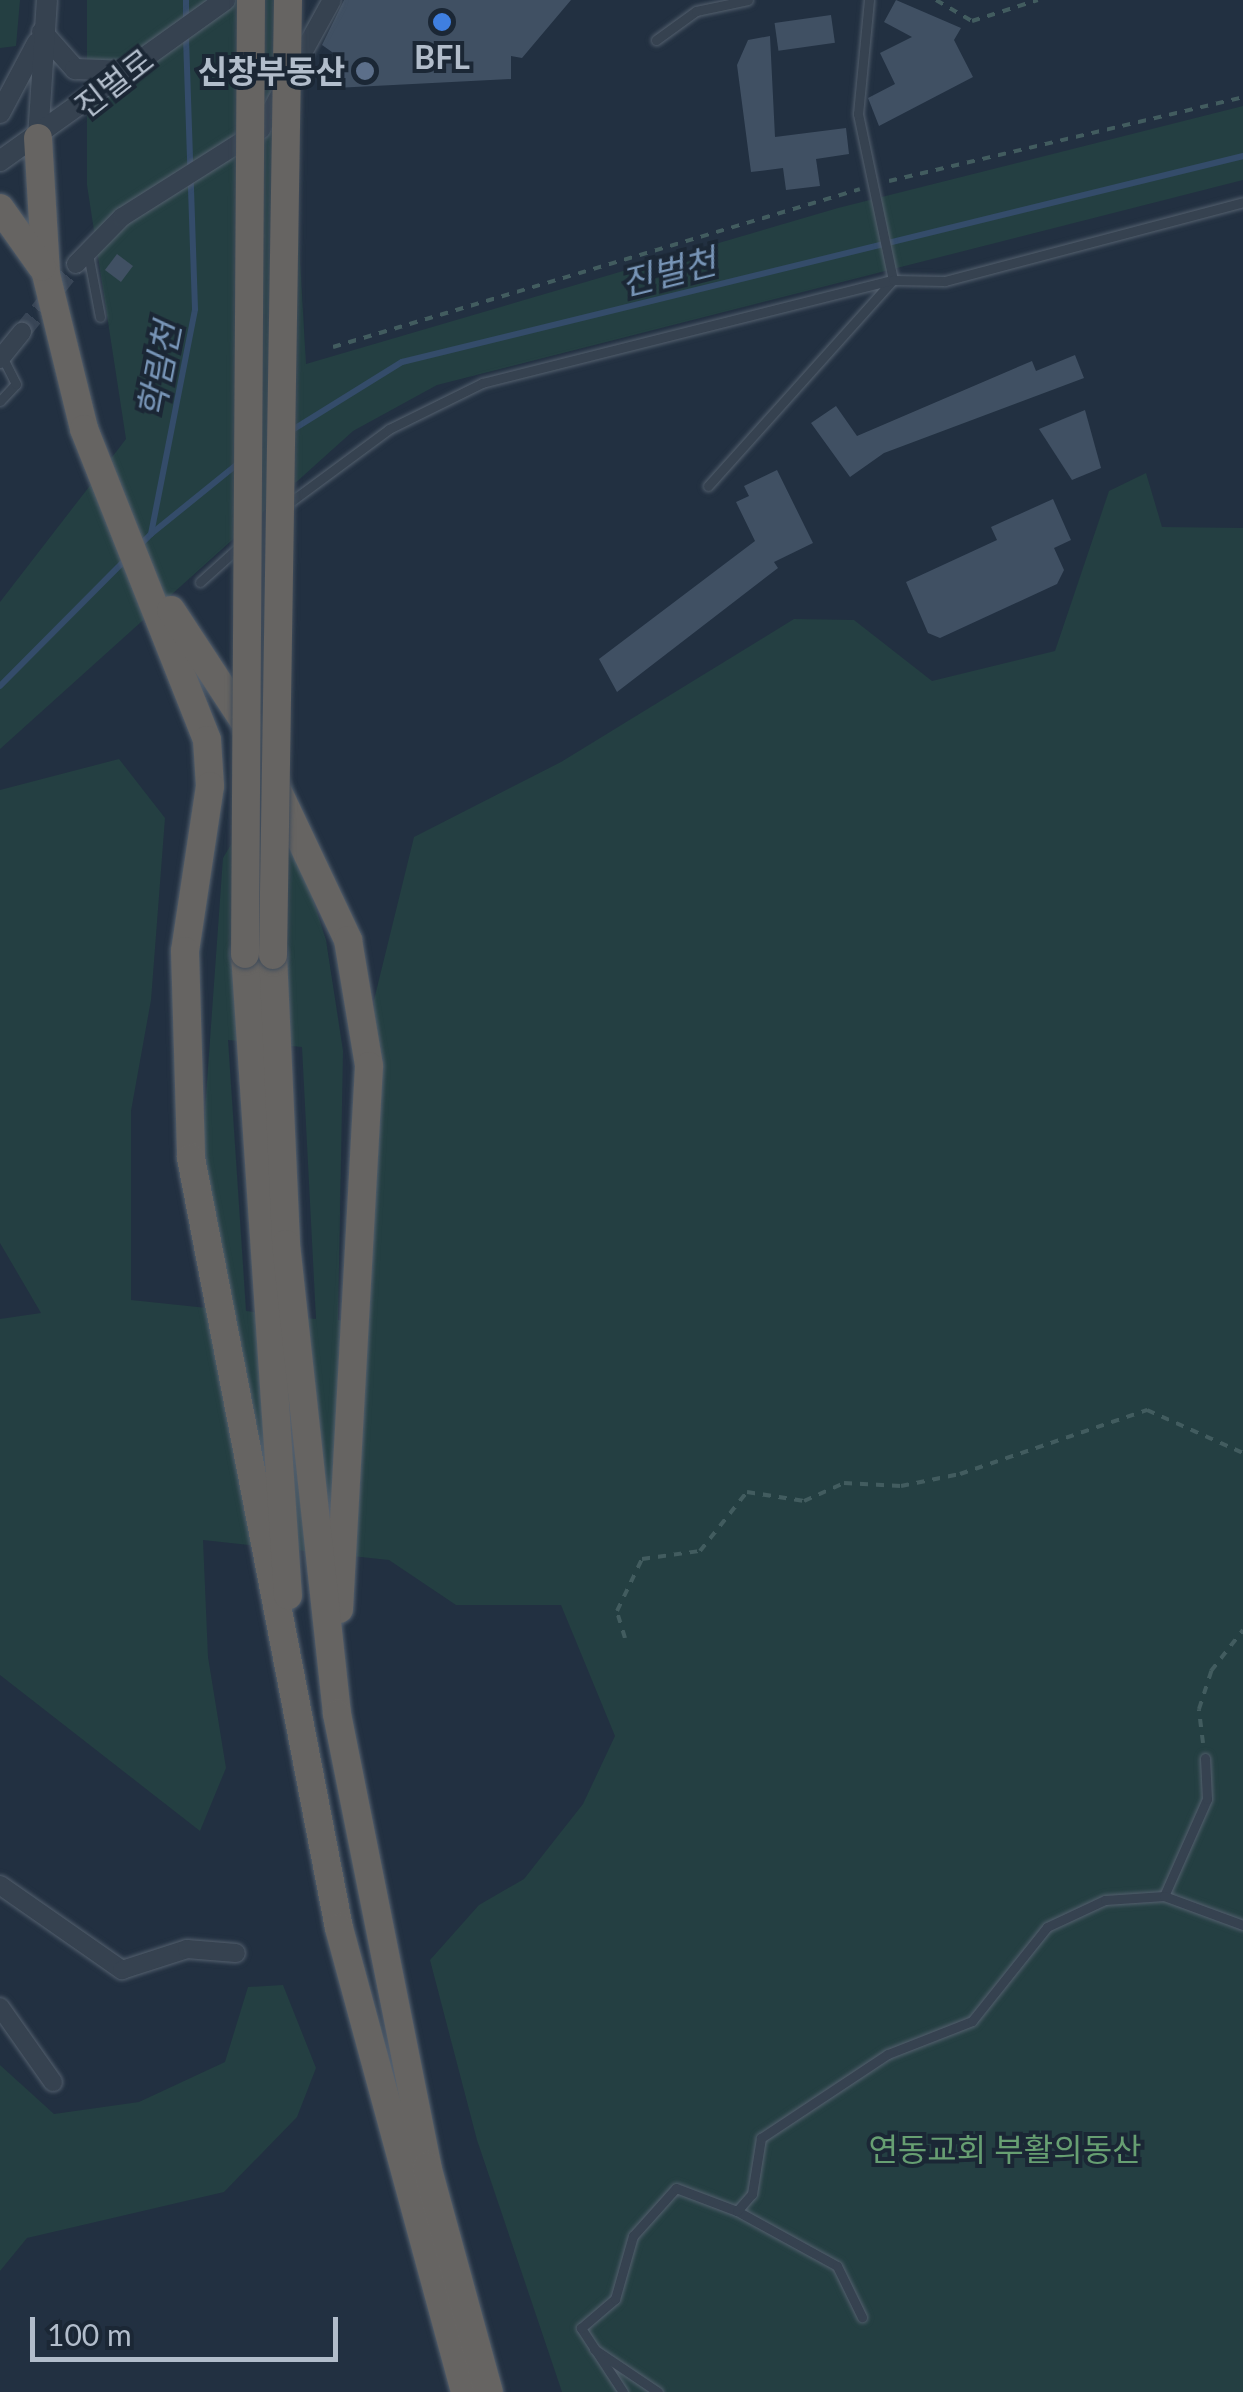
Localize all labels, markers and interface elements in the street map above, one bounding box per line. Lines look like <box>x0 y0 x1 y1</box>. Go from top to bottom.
marker: BFL <box>431 11 453 33</box>
place label: BFL <box>414 38 470 76</box>
street label: 진벌로 <box>67 41 161 125</box>
place label: 신창부동산 <box>198 52 345 90</box>
marker: 신창부동산 <box>354 60 376 82</box>
water label: 진벌천 <box>616 239 720 303</box>
water label: 학림천 <box>128 319 188 421</box>
park label: 연동교회 부활의동산 <box>868 2130 1142 2168</box>
scale bar <box>35 2297 342 2359</box>
text: 100 m <box>47 2316 132 2352</box>

